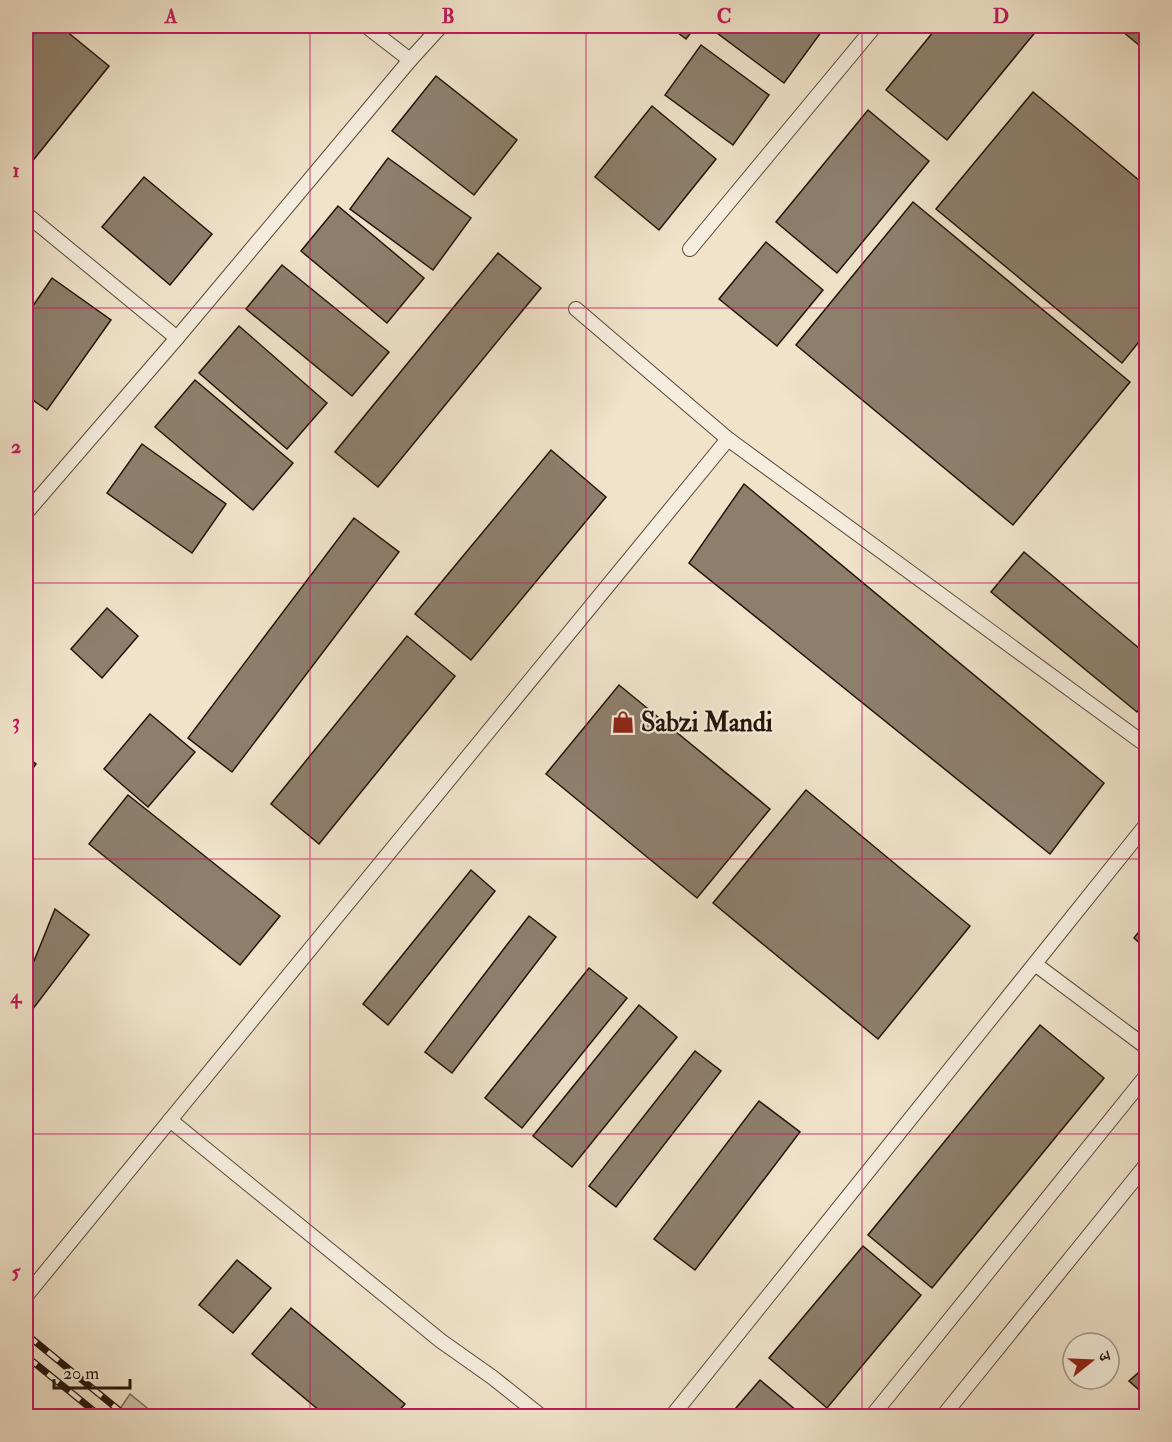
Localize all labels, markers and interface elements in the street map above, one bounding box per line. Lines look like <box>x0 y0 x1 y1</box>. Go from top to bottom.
text: A <box>164 4 178 29</box>
text: B <box>441 4 455 29</box>
text: C <box>717 4 731 29</box>
text: D <box>993 4 1009 29</box>
text: 1 <box>12 158 20 183</box>
text: 2 <box>11 434 21 459</box>
place label: Sabzi Mandi <box>641 707 773 739</box>
text: 3 <box>12 709 20 734</box>
shop icon: Sabzi Mandi <box>610 709 636 735</box>
text: 4 <box>10 984 23 1009</box>
text: 5 <box>12 1259 22 1284</box>
north arrow <box>1061 1331 1121 1391</box>
text: उ <box>1093 1349 1116 1365</box>
scale bar <box>54 1352 130 1390</box>
text: 20 m <box>63 1362 99 1385</box>

